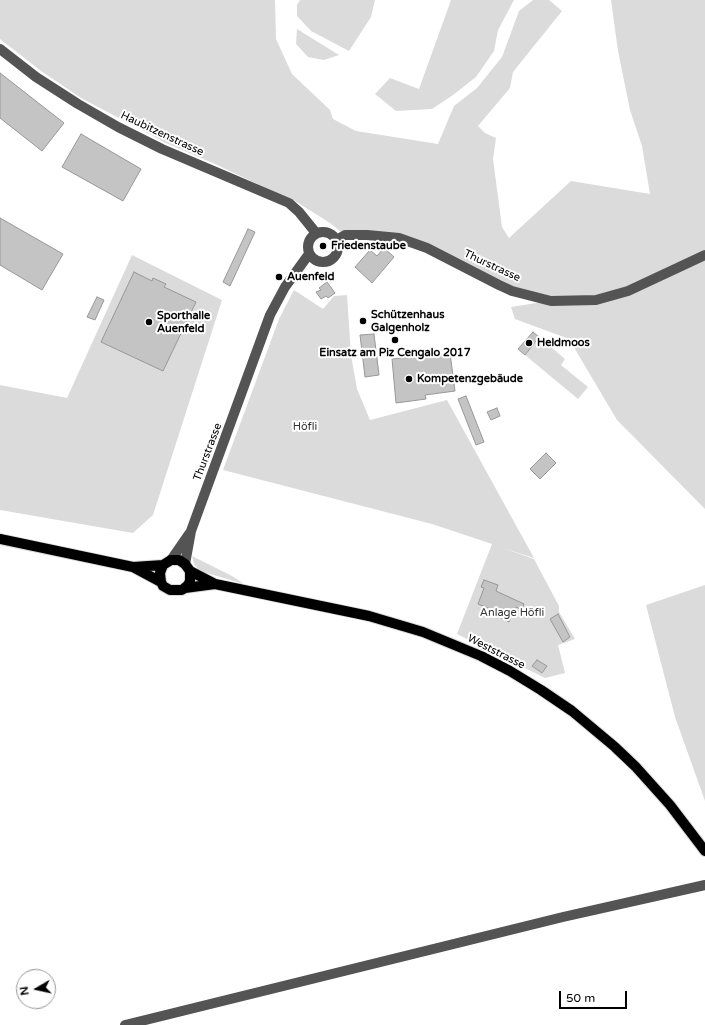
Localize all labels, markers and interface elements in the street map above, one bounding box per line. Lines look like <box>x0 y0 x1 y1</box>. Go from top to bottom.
street label: Haubitzenstrasse <box>118 109 206 159</box>
place label: Friedenstaube <box>331 239 406 253</box>
marker: Friedenstaube <box>318 241 328 251</box>
street label: Thurstrasse <box>462 247 522 285</box>
place label: Auenfeld <box>287 270 334 284</box>
marker: Auenfeld <box>274 272 284 282</box>
place label: Schützenhaus Galgenholz <box>371 308 444 334</box>
place label: Sporthalle Auenfeld <box>157 309 210 335</box>
marker: Schützenhaus Galgenholz <box>358 316 368 326</box>
marker: Sporthalle Auenfeld <box>144 317 154 327</box>
marker: Einsatz am Piz Cengalo 2017 <box>390 335 400 345</box>
place label: Heldmoos <box>537 336 590 350</box>
marker: Heldmoos <box>524 338 534 348</box>
place label: Einsatz am Piz Cengalo 2017 <box>319 346 471 360</box>
place label: Kompetenzgebäude <box>417 372 523 386</box>
marker: Kompetenzgebäude <box>404 374 414 384</box>
park label: Höfli <box>293 420 317 434</box>
street label: Thurstrasse <box>191 421 225 483</box>
park label: Anlage Höfli <box>480 606 544 620</box>
street label: Weststrasse <box>465 632 527 672</box>
north arrow <box>16 969 56 1009</box>
scale bar <box>561 983 629 1009</box>
text: N <box>18 985 32 996</box>
text: 50 m <box>566 991 595 1005</box>

